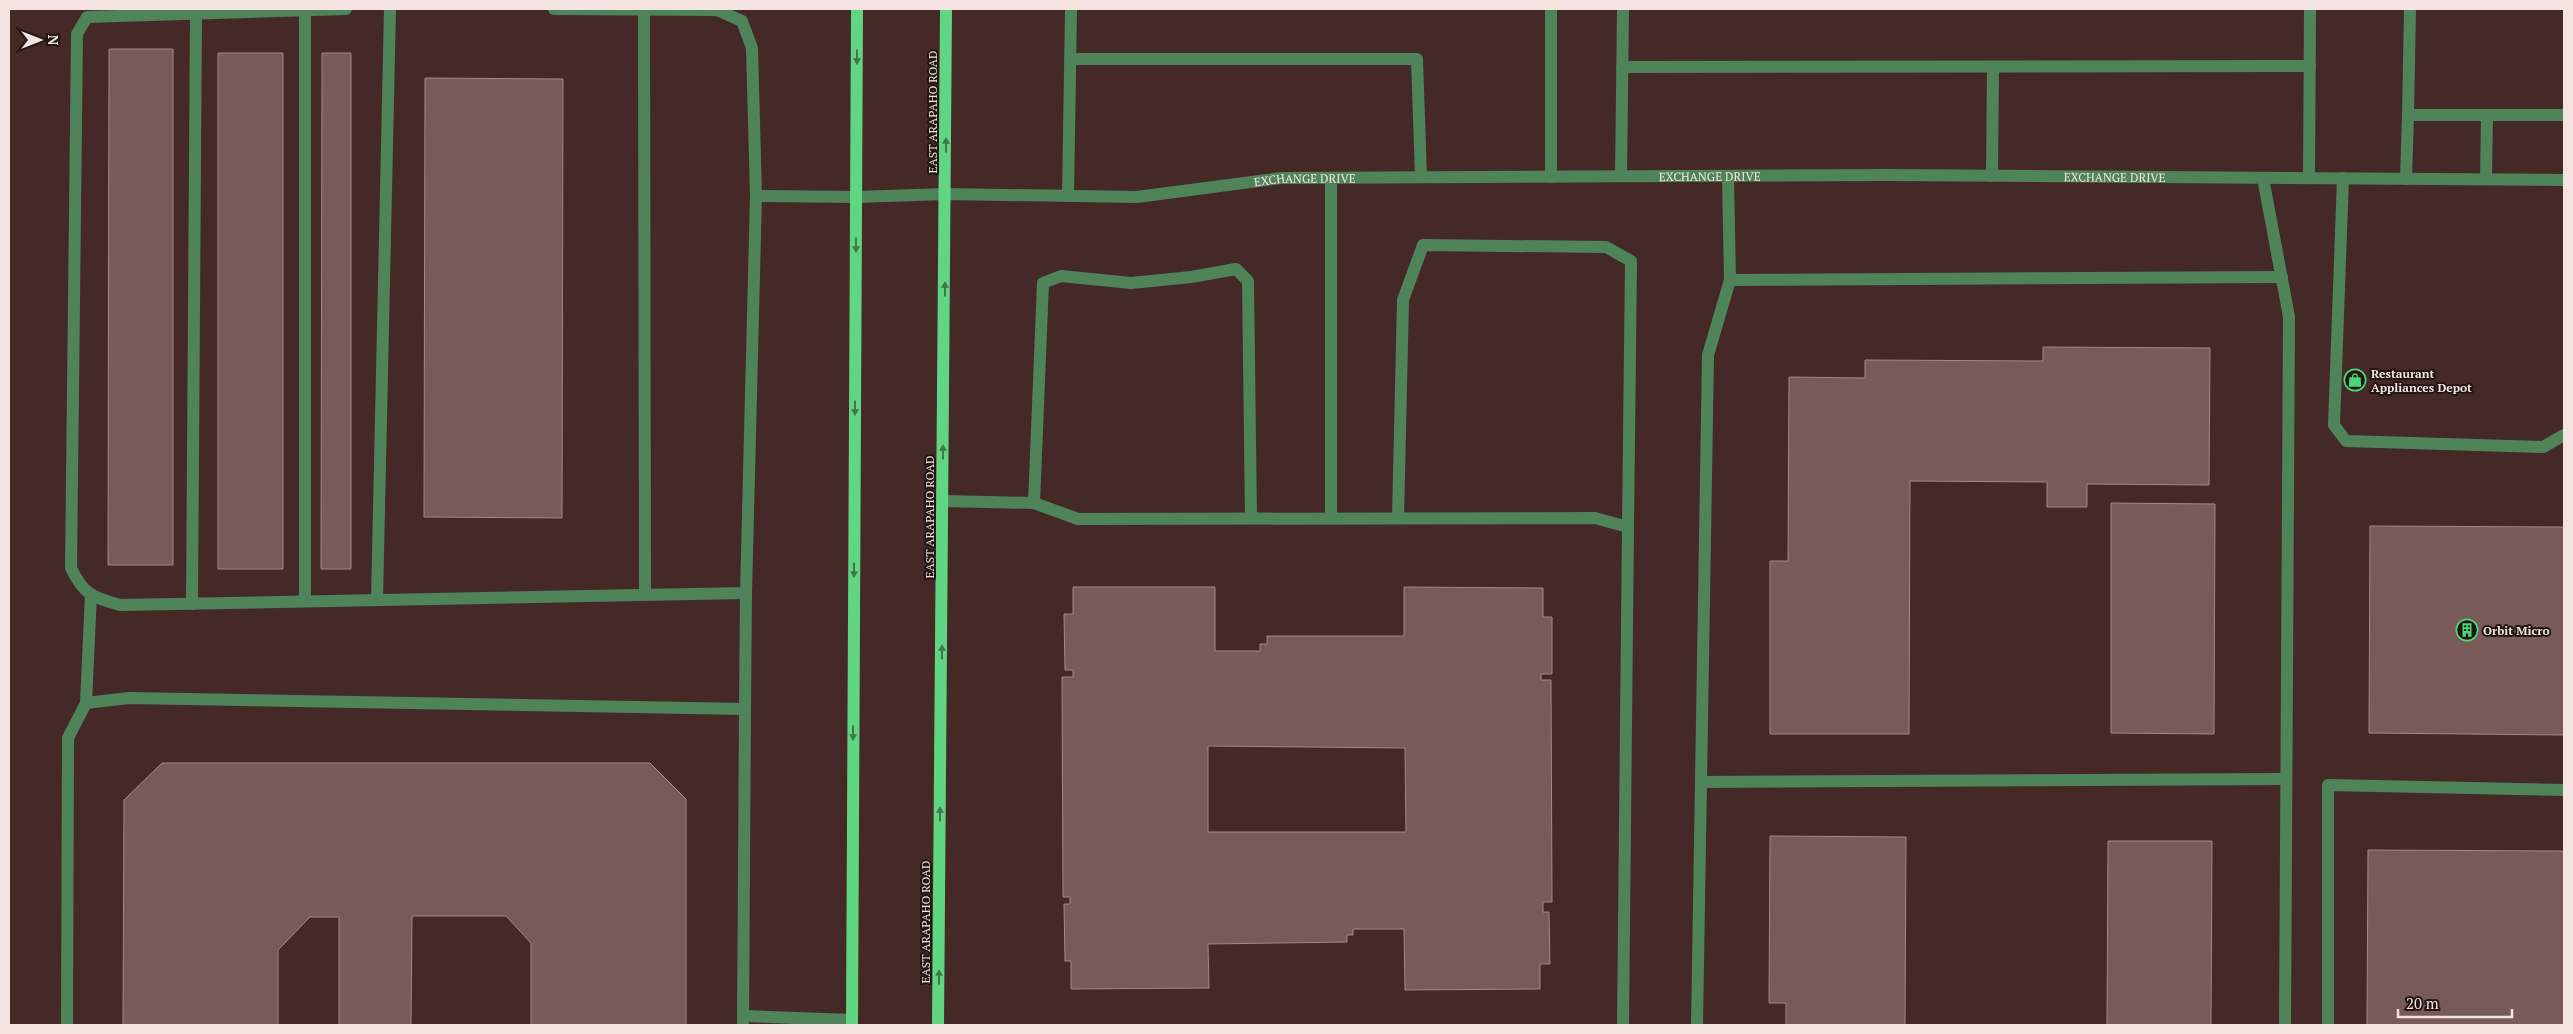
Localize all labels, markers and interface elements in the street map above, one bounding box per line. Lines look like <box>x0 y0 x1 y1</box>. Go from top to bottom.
north arrow <box>15 15 65 65</box>
text: N <box>44 35 63 46</box>
one-way arrow <box>853 50 861 66</box>
street label: EAST ARAPAHO ROAD <box>925 51 940 173</box>
one-way arrow <box>942 137 950 153</box>
street label: EXCHANGE DRIVE <box>1659 168 1761 184</box>
street label: EXCHANGE DRIVE <box>2064 169 2166 185</box>
street label: EXCHANGE DRIVE <box>1253 170 1356 189</box>
one-way arrow <box>852 238 860 254</box>
one-way arrow <box>941 281 949 297</box>
place label: Restaurant Appliances Depot <box>2371 366 2472 395</box>
shop icon: Restaurant Appliances Depot <box>2343 368 2367 392</box>
one-way arrow <box>851 400 859 416</box>
one-way arrow <box>939 444 947 460</box>
street label: EAST ARAPAHO ROAD <box>922 456 937 578</box>
one-way arrow <box>850 563 858 579</box>
building icon: Orbit Micro <box>2455 618 2479 642</box>
place label: Orbit Micro <box>2483 623 2550 638</box>
one-way arrow <box>938 643 946 659</box>
one-way arrow <box>849 725 857 741</box>
one-way arrow <box>936 806 944 822</box>
street label: EAST ARAPAHO ROAD <box>918 861 933 983</box>
one-way arrow <box>935 968 943 984</box>
scale bar <box>2398 986 2512 1018</box>
text: 20 m <box>2406 993 2439 1013</box>

